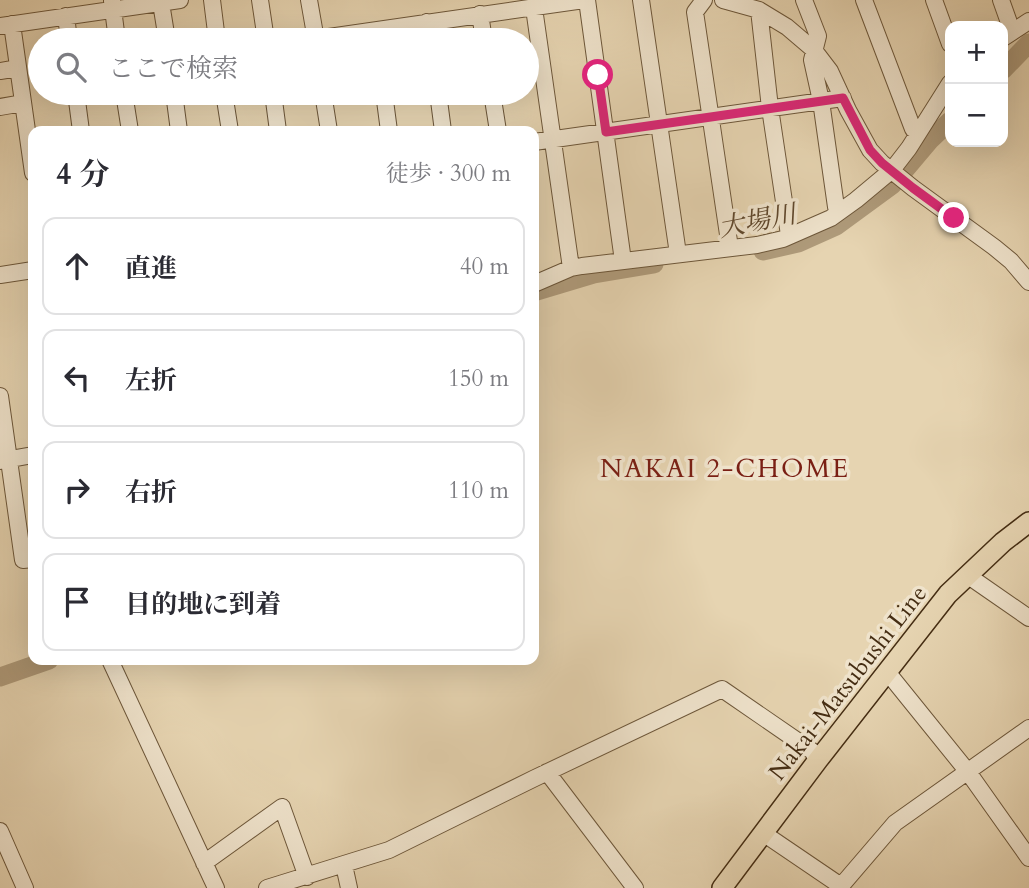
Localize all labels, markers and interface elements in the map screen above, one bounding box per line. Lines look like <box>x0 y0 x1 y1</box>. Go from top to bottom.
map controls <box>945 21 1008 147</box>
button: + <box>945 21 1008 84</box>
search box <box>28 28 539 105</box>
icon: search <box>52 48 90 86</box>
text: ここで検索 <box>108 51 238 86</box>
route start <box>582 59 613 90</box>
button: − <box>945 84 1008 147</box>
text: 4 分 <box>56 154 109 195</box>
text: 徒歩 · 300 m <box>386 158 511 189</box>
water label: 大場川 <box>715 196 802 246</box>
route end <box>938 202 969 233</box>
icon: ahead <box>58 247 96 285</box>
text: 直進 <box>125 251 177 286</box>
text: 40 m <box>460 251 509 282</box>
icon: left <box>58 359 96 397</box>
text: 左折 <box>125 363 177 398</box>
text: 150 m <box>448 363 509 394</box>
district label: NAKAI 2-CHOME <box>600 451 850 486</box>
icon: right <box>58 471 96 509</box>
text: 右折 <box>125 475 177 510</box>
text: 110 m <box>448 475 509 506</box>
street label: Nakai-Matsubushi Line <box>761 578 935 788</box>
icon: arrive <box>58 583 96 621</box>
text: 目的地に到着 <box>125 587 281 622</box>

